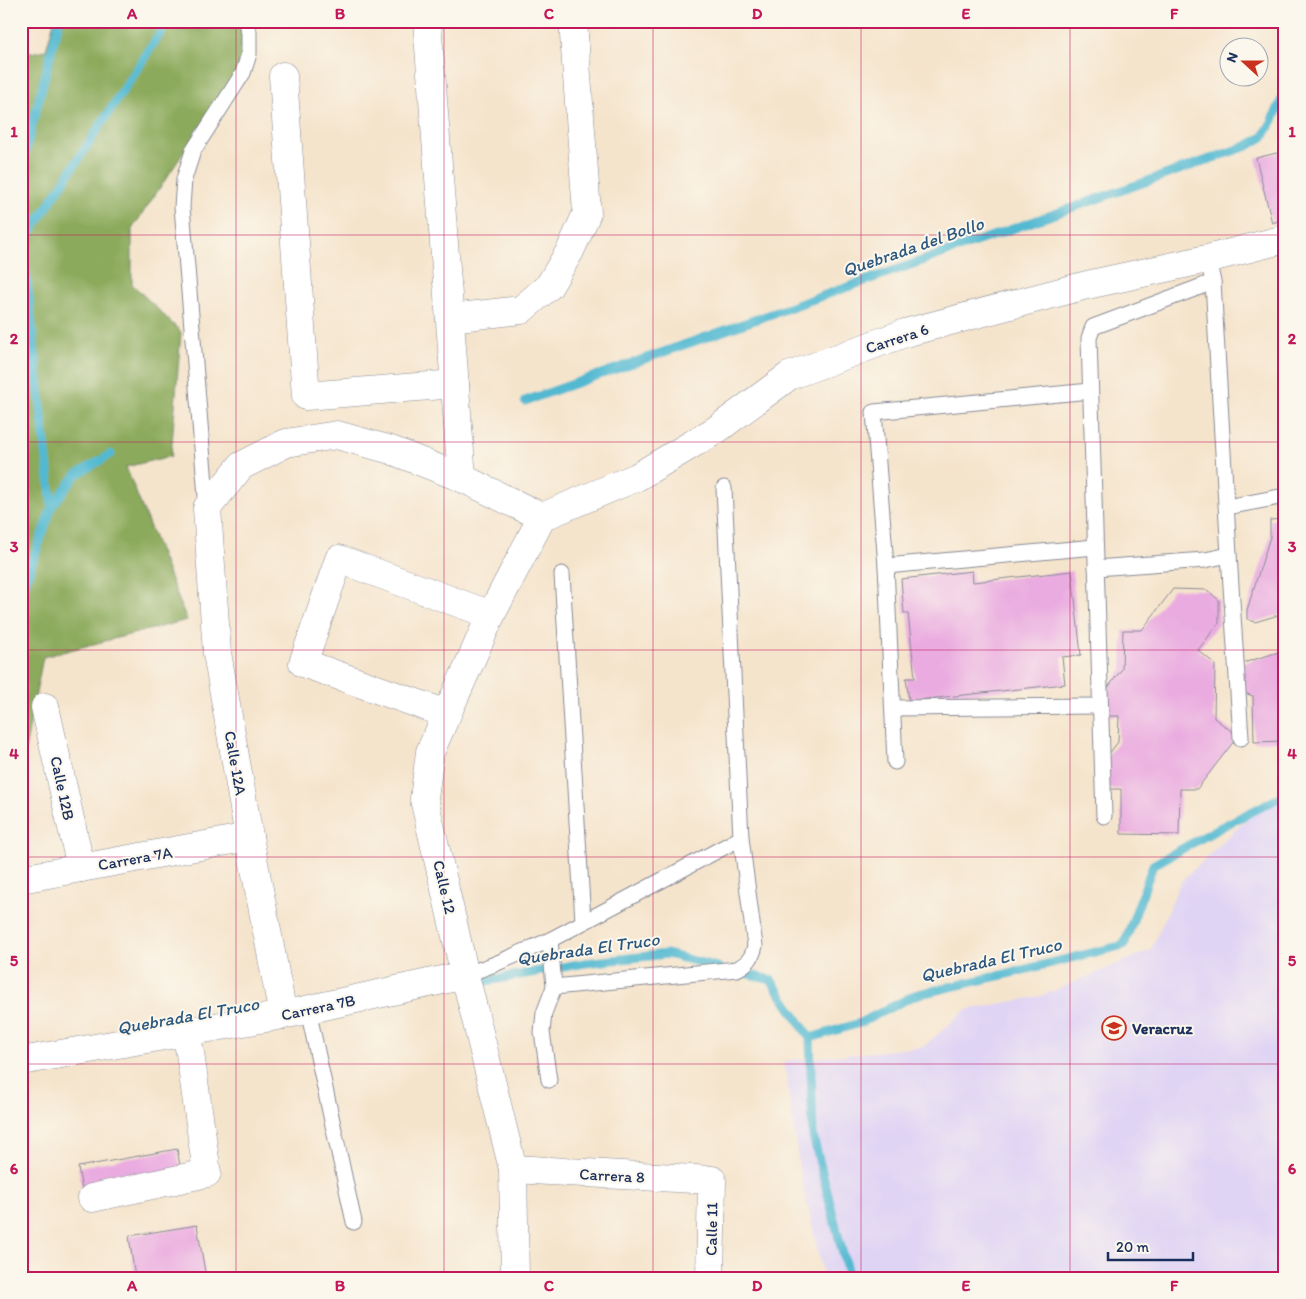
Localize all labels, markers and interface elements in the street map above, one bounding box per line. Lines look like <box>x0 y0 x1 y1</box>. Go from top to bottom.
text: A <box>126 4 138 23</box>
text: B <box>335 4 346 23</box>
text: C <box>544 4 555 23</box>
text: D <box>752 4 763 23</box>
text: E <box>962 4 971 23</box>
text: F <box>1170 4 1179 23</box>
north arrow <box>1218 38 1268 88</box>
text: N <box>1223 50 1242 65</box>
text: 1 <box>10 122 18 141</box>
text: 1 <box>1288 122 1296 141</box>
water label: Quebrada del Bollo <box>839 212 987 282</box>
street label: Carrera 6 <box>863 319 931 358</box>
text: 2 <box>10 329 19 348</box>
text: 2 <box>1288 329 1297 348</box>
text: 3 <box>10 537 19 556</box>
text: 3 <box>1288 537 1297 556</box>
street label: Calle 12A <box>221 729 251 797</box>
text: 4 <box>9 744 19 763</box>
text: 4 <box>1287 744 1297 763</box>
street label: Calle 12B <box>46 754 79 822</box>
street label: Carrera 7A <box>96 843 174 874</box>
street label: Calle 12 <box>429 858 460 916</box>
water label: Quebrada El Truco <box>515 928 662 970</box>
water label: Quebrada El Truco <box>918 933 1064 987</box>
text: 5 <box>10 951 19 970</box>
text: 5 <box>1288 951 1297 970</box>
street label: Carrera 7B <box>279 990 357 1025</box>
water label: Quebrada El Truco <box>115 993 262 1039</box>
school or university icon: Veracruz <box>1101 1015 1127 1041</box>
place label: Veracruz <box>1132 1019 1193 1038</box>
text: 6 <box>10 1159 19 1178</box>
text: 6 <box>1288 1159 1297 1178</box>
street label: Carrera 8 <box>579 1164 645 1187</box>
street label: Calle 11 <box>702 1201 721 1256</box>
scale bar <box>1108 1229 1194 1261</box>
text: 20 m <box>1116 1238 1150 1256</box>
text: A <box>126 1276 138 1295</box>
text: B <box>335 1276 346 1295</box>
text: C <box>544 1276 555 1295</box>
text: D <box>752 1276 763 1295</box>
text: E <box>962 1276 971 1295</box>
text: F <box>1170 1276 1179 1295</box>

